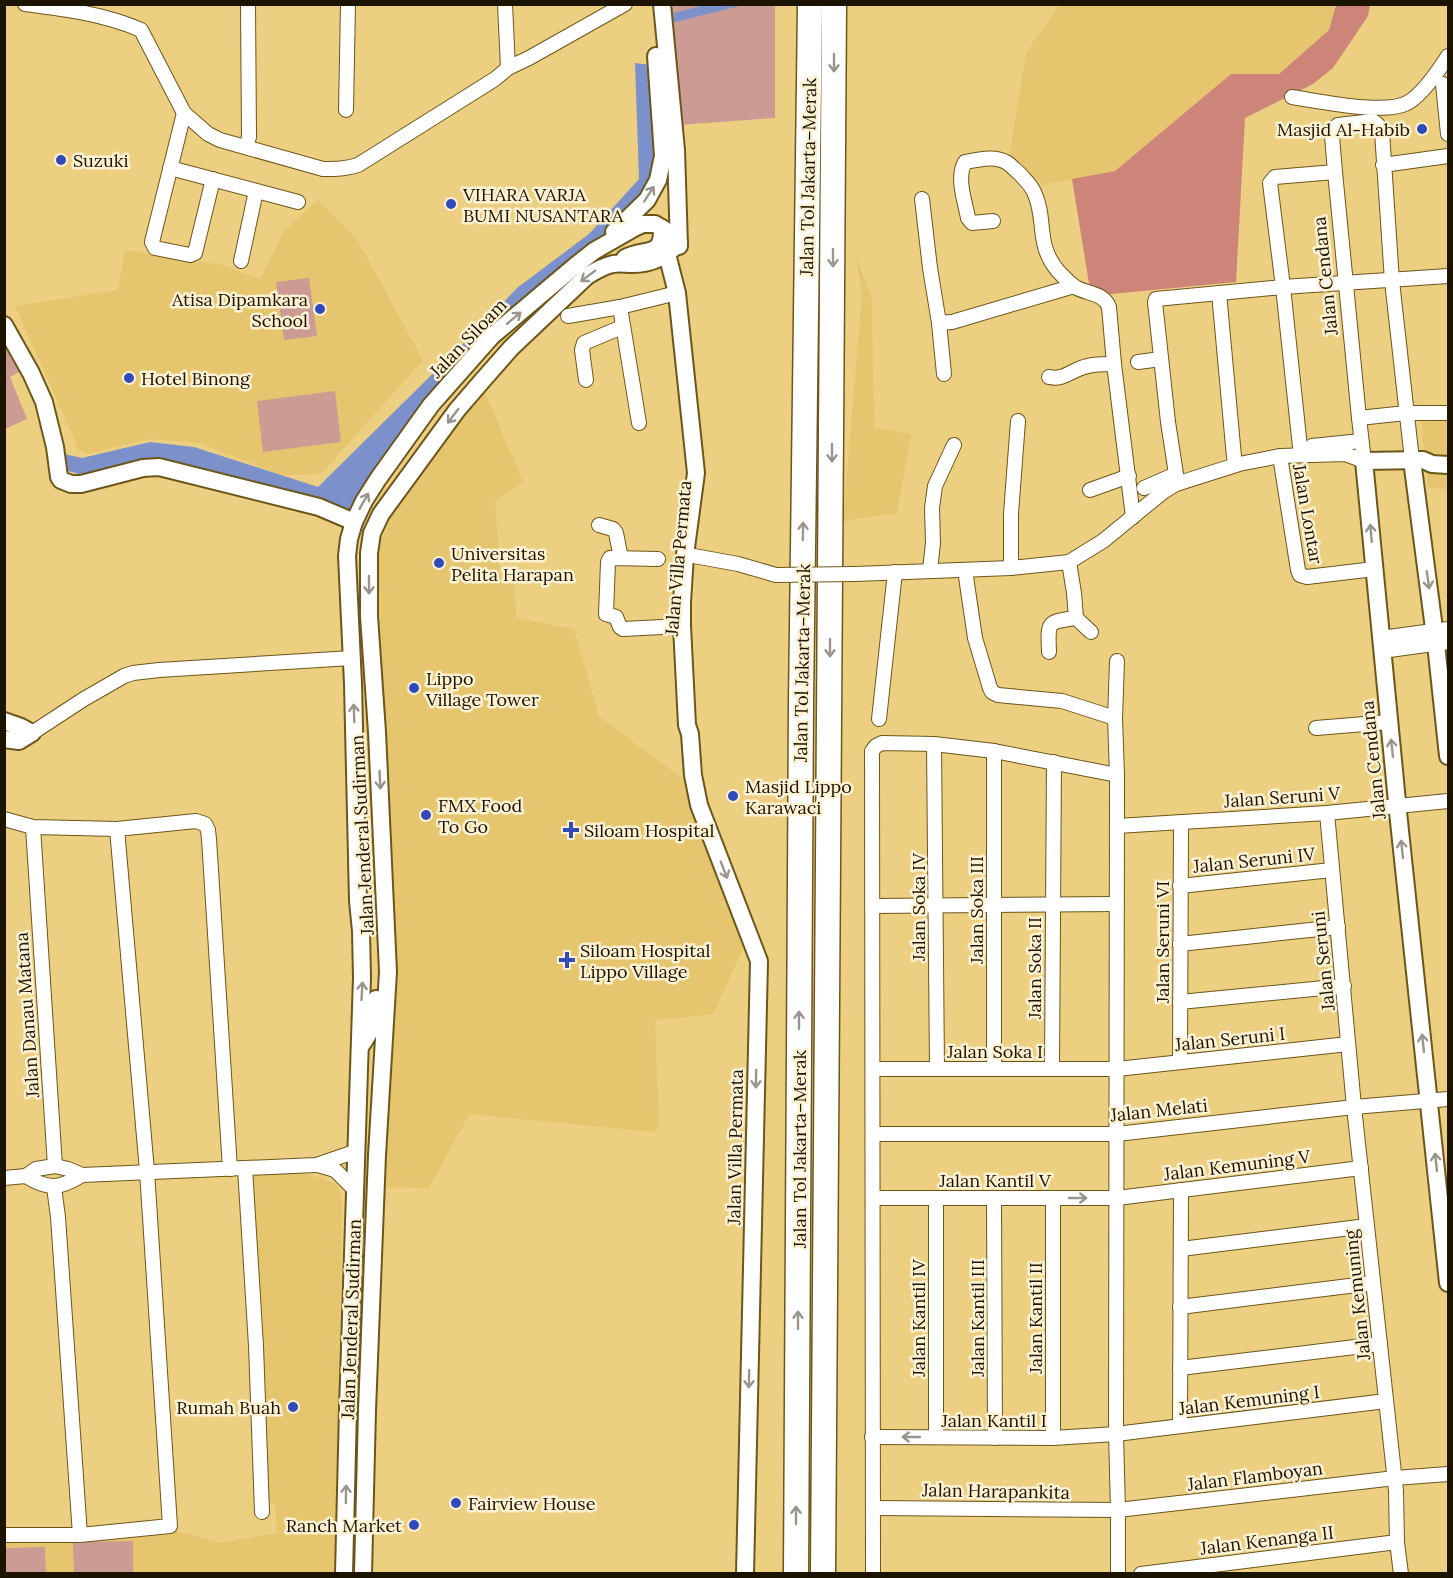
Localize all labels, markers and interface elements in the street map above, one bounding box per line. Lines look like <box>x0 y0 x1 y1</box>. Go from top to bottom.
one-way arrow <box>828 52 840 72</box>
street label: Jalan Tol Jakarta–Merak <box>795 77 821 277</box>
place label: Masjid Al-Habib <box>1277 118 1410 141</box>
marker: Masjid Al-Habib <box>1415 122 1429 136</box>
place label: Suzuki <box>73 149 129 172</box>
marker: Suzuki <box>54 153 68 167</box>
place label: VIHARA VARJA BUMI NUSANTARA <box>462 183 624 227</box>
one-way arrow <box>643 186 656 203</box>
marker: VIHARA VARJA BUMI NUSANTARA <box>444 197 458 211</box>
street label: Jalan Cendana <box>1307 216 1343 337</box>
one-way arrow <box>827 247 839 267</box>
one-way arrow <box>581 270 597 283</box>
place label: Atisa Dipamkara School <box>171 288 308 332</box>
street label: Jalan Siloam <box>424 293 512 383</box>
marker: Atisa Dipamkara School <box>313 302 327 316</box>
one-way arrow <box>506 311 521 325</box>
place label: Hotel Binong <box>141 367 251 390</box>
marker: Hotel Binong <box>122 371 136 385</box>
one-way arrow <box>446 408 459 424</box>
one-way arrow <box>826 442 838 462</box>
street label: Jalan Lontar <box>1288 461 1328 566</box>
street label: Jalan Villa Permata <box>660 479 696 638</box>
one-way arrow <box>359 493 371 510</box>
one-way arrow <box>797 522 809 542</box>
one-way arrow <box>1365 524 1376 544</box>
place label: Universitas Pelita Harapan <box>451 542 574 586</box>
marker: Universitas Pelita Harapan <box>432 556 446 570</box>
street label: Jalan Tol Jakarta–Merak <box>789 563 815 763</box>
one-way arrow <box>1422 570 1433 589</box>
one-way arrow <box>363 575 375 595</box>
one-way arrow <box>824 637 836 657</box>
place label: Lippo Village Tower <box>425 667 539 711</box>
marker: Lippo Village Tower <box>407 681 421 695</box>
street label: Jalan Cendana <box>1355 700 1391 821</box>
one-way arrow <box>349 703 360 723</box>
street label: Jalan Jenderal Sudirman <box>345 734 379 937</box>
one-way arrow <box>1386 739 1397 759</box>
one-way arrow <box>374 770 385 790</box>
place label: Masjid Lippo Karawaci <box>745 775 852 819</box>
street label: Jalan Seruni V <box>1222 781 1342 813</box>
marker: Masjid Lippo Karawaci <box>726 789 740 803</box>
place label: FMX Food To Go <box>438 794 522 838</box>
marker: FMX Food To Go <box>419 808 433 822</box>
place label: Siloam Hospital <box>584 819 715 842</box>
marker: Siloam Hospital <box>562 821 580 839</box>
one-way arrow <box>1396 839 1407 859</box>
street label: Jalan Seruni IV <box>1191 842 1317 878</box>
street label: Jalan Soka IV <box>907 852 930 962</box>
street label: Jalan Soka III <box>965 856 988 965</box>
one-way arrow <box>720 860 731 879</box>
street label: Jalan Seruni VI <box>1151 881 1174 1004</box>
street label: Jalan Seruni <box>1306 910 1340 1013</box>
street label: Jalan Soka II <box>1023 917 1046 1020</box>
street label: Jalan Danau Matana <box>10 931 44 1100</box>
place label: Siloam Hospital Lippo Village <box>580 939 711 983</box>
marker: Siloam Hospital Lippo Village <box>558 951 576 969</box>
one-way arrow <box>356 982 367 1002</box>
one-way arrow <box>793 1011 805 1031</box>
street label: Jalan Seruni I <box>1173 1022 1286 1056</box>
one-way arrow <box>1417 1033 1428 1053</box>
street label: Jalan Soka I <box>946 1040 1043 1063</box>
street label: Jalan Tol Jakarta–Merak <box>788 1049 811 1249</box>
street label: Jalan Villa Permata <box>722 1069 748 1226</box>
one-way arrow <box>750 1069 762 1089</box>
street label: Jalan Melati <box>1108 1093 1209 1127</box>
street label: Jalan Kemuning V <box>1161 1144 1313 1186</box>
one-way arrow <box>1430 1153 1441 1173</box>
street label: Jalan Kantil V <box>938 1169 1052 1192</box>
one-way arrow <box>1068 1192 1088 1204</box>
street label: Jalan Jenderal Sudirman <box>336 1218 366 1421</box>
street label: Jalan Kemuning <box>1339 1228 1375 1362</box>
street label: Jalan Kantil IV <box>907 1258 930 1378</box>
street label: Jalan Kantil III <box>966 1259 989 1378</box>
street label: Jalan Kantil II <box>1024 1262 1047 1375</box>
one-way arrow <box>792 1311 803 1331</box>
one-way arrow <box>743 1369 755 1389</box>
street label: Jalan Kemuning I <box>1176 1380 1321 1420</box>
place label: Rumah Buah <box>176 1396 281 1419</box>
marker: Rumah Buah <box>286 1400 300 1414</box>
street label: Jalan Kantil I <box>940 1409 1047 1432</box>
one-way arrow <box>901 1431 921 1443</box>
street label: Jalan Flamboyan <box>1185 1456 1324 1496</box>
street label: Jalan Harapankita <box>921 1478 1070 1504</box>
one-way arrow <box>340 1485 351 1505</box>
place label: Fairview House <box>468 1492 596 1515</box>
marker: Fairview House <box>449 1496 463 1510</box>
one-way arrow <box>790 1506 802 1526</box>
place label: Ranch Market <box>286 1514 402 1537</box>
marker: Ranch Market <box>407 1518 421 1532</box>
street label: Jalan Kenanga II <box>1198 1520 1335 1560</box>

